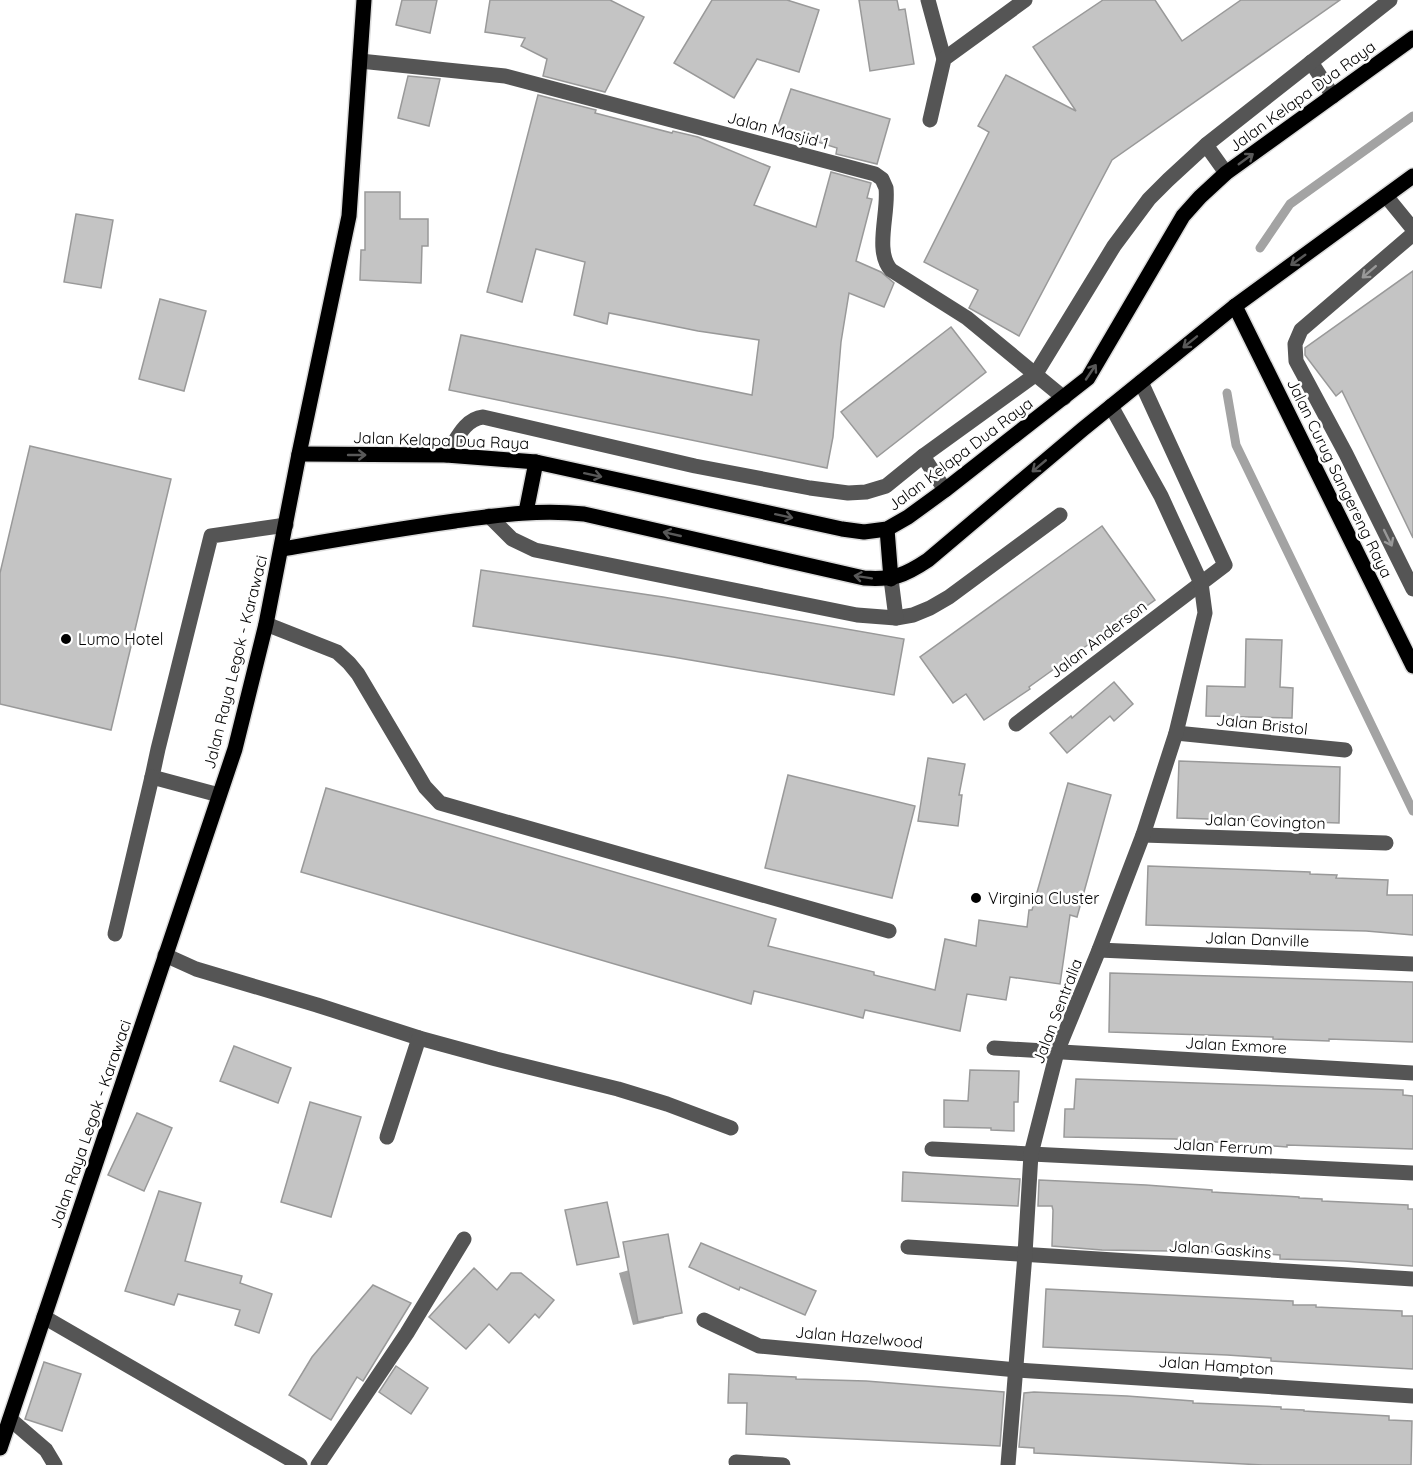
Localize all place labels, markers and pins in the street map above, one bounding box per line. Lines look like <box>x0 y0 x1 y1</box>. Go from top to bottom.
place label: Lumo Hotel <box>78 629 164 649</box>
marker: Lumo Hotel <box>59 632 73 646</box>
place label: Virginia Cluster <box>988 888 1099 908</box>
marker: Virginia Cluster <box>969 891 983 905</box>

